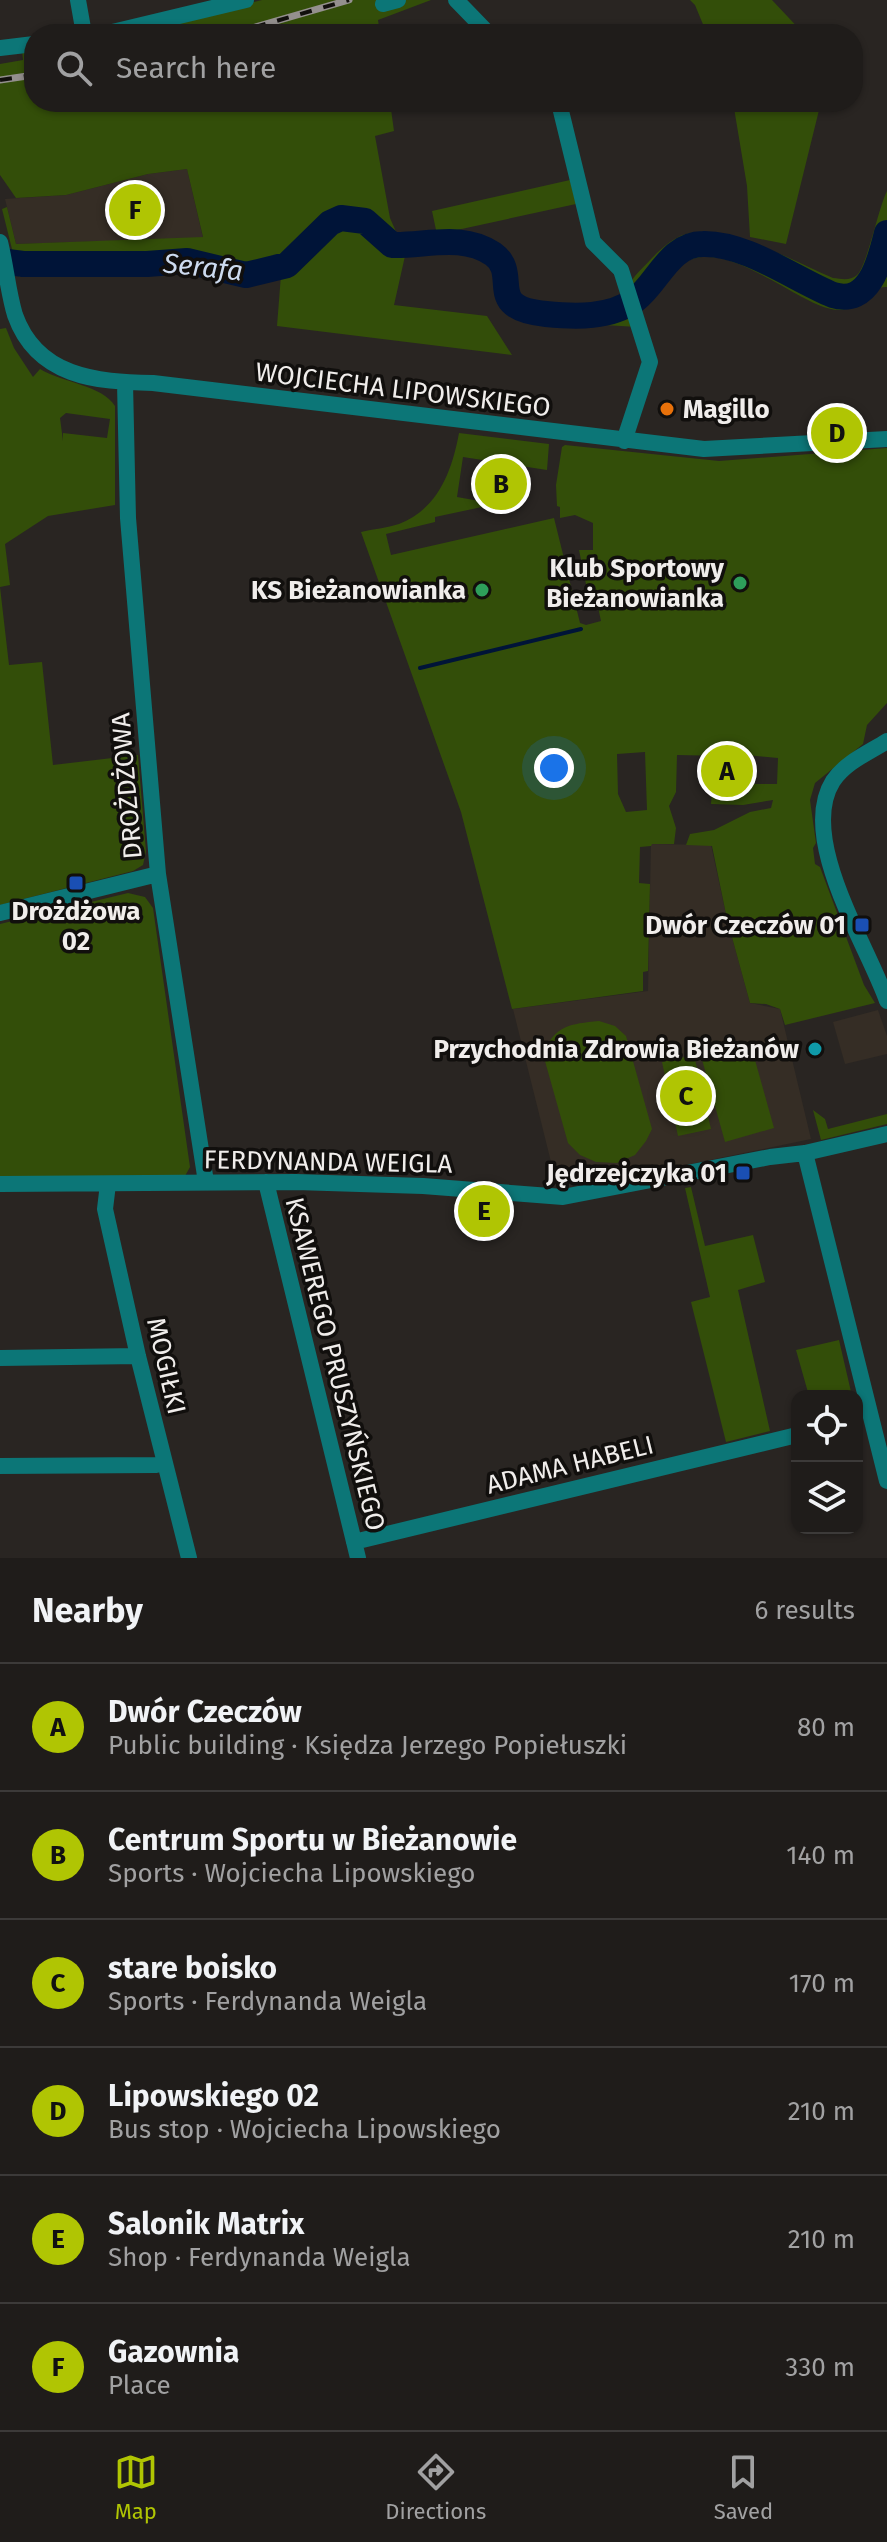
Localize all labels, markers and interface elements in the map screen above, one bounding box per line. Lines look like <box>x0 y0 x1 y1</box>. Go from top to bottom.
search box <box>24 24 863 112</box>
icon: search <box>52 46 96 90</box>
text: Search here <box>116 50 276 86</box>
pin: F <box>109 180 161 240</box>
water label: Serafa <box>160 246 245 288</box>
street label: WOJCIECHA LIPOWSKIEGO <box>254 357 552 423</box>
place label: Magillo <box>683 394 770 425</box>
marker: Magillo <box>658 400 676 418</box>
pin: D <box>811 403 863 463</box>
pin: B <box>475 454 527 514</box>
place label: Klub Sportowy Bieżanowianka <box>546 553 725 614</box>
marker: Klub Sportowy Bieżanowianka <box>731 574 749 592</box>
place label: KS Bieżanowianka <box>251 575 466 606</box>
marker: KS Bieżanowianka <box>473 581 491 599</box>
street label: DROŻDŻOWA <box>105 712 149 860</box>
pin: A <box>701 741 753 801</box>
your location <box>534 748 574 788</box>
marker: Drożdżowa 02 <box>67 874 85 892</box>
place label: Drożdżowa 02 <box>11 896 141 957</box>
place label: Dwór Czeczów 01 <box>645 910 846 941</box>
marker: Dwór Czeczów 01 <box>853 916 871 934</box>
place label: Przychodnia Zdrowia Bieżanów <box>433 1034 800 1065</box>
marker: Przychodnia Zdrowia Bieżanów <box>806 1040 824 1058</box>
pin: C <box>660 1066 712 1126</box>
street label: FERDYNANDA WEIGLA <box>203 1144 453 1180</box>
place label: Jędrzejczyka 01 <box>545 1158 727 1189</box>
marker: Jędrzejczyka 01 <box>734 1164 752 1182</box>
pin: E <box>458 1181 510 1241</box>
street label: KSAWEREGO PRUSZYŃSKIEGO <box>279 1194 391 1534</box>
street label: MOGIŁKI <box>140 1315 192 1417</box>
map controls <box>791 1390 863 1534</box>
button: locate <box>791 1390 863 1462</box>
street label: ADAMA HABELI <box>483 1429 657 1501</box>
button: layers <box>791 1462 863 1534</box>
text: Nearby <box>32 1590 143 1631</box>
text: 6 results <box>754 1595 855 1626</box>
text: Dwór Czeczów <box>108 1694 302 1730</box>
text: A <box>50 1712 66 1743</box>
text: 80 m <box>797 1712 855 1743</box>
text: Public building · Księdza Jerzego Popiełuszki <box>108 1730 627 1761</box>
text: Centrum Sportu w Bieżanowie <box>108 1822 517 1858</box>
text: B <box>50 1840 66 1871</box>
text: 140 m <box>786 1840 855 1871</box>
text: Sports · Wojciecha Lipowskiego <box>108 1858 475 1889</box>
text: stare boisko <box>108 1950 277 1986</box>
text: C <box>51 1968 65 1999</box>
text: 170 m <box>789 1968 855 1999</box>
text: Sports · Ferdynanda Weigla <box>108 1986 427 2017</box>
text: Lipowskiego 02 <box>108 2078 319 2114</box>
text: D <box>50 2096 66 2127</box>
text: 210 m <box>788 2096 855 2127</box>
text: Bus stop · Wojciecha Lipowskiego <box>108 2114 501 2145</box>
text: Salonik Matrix <box>108 2206 304 2242</box>
text: E <box>51 2224 65 2255</box>
text: 210 m <box>788 2224 855 2255</box>
text: Shop · Ferdynanda Weigla <box>108 2242 411 2273</box>
text: Gazownia <box>108 2334 240 2370</box>
text: F <box>52 2352 64 2383</box>
text: 330 m <box>785 2352 855 2383</box>
text: Place <box>108 2370 171 2401</box>
tab: Map <box>114 2450 158 2525</box>
tab: Directions <box>385 2450 486 2525</box>
tab: Saved <box>714 2450 773 2525</box>

